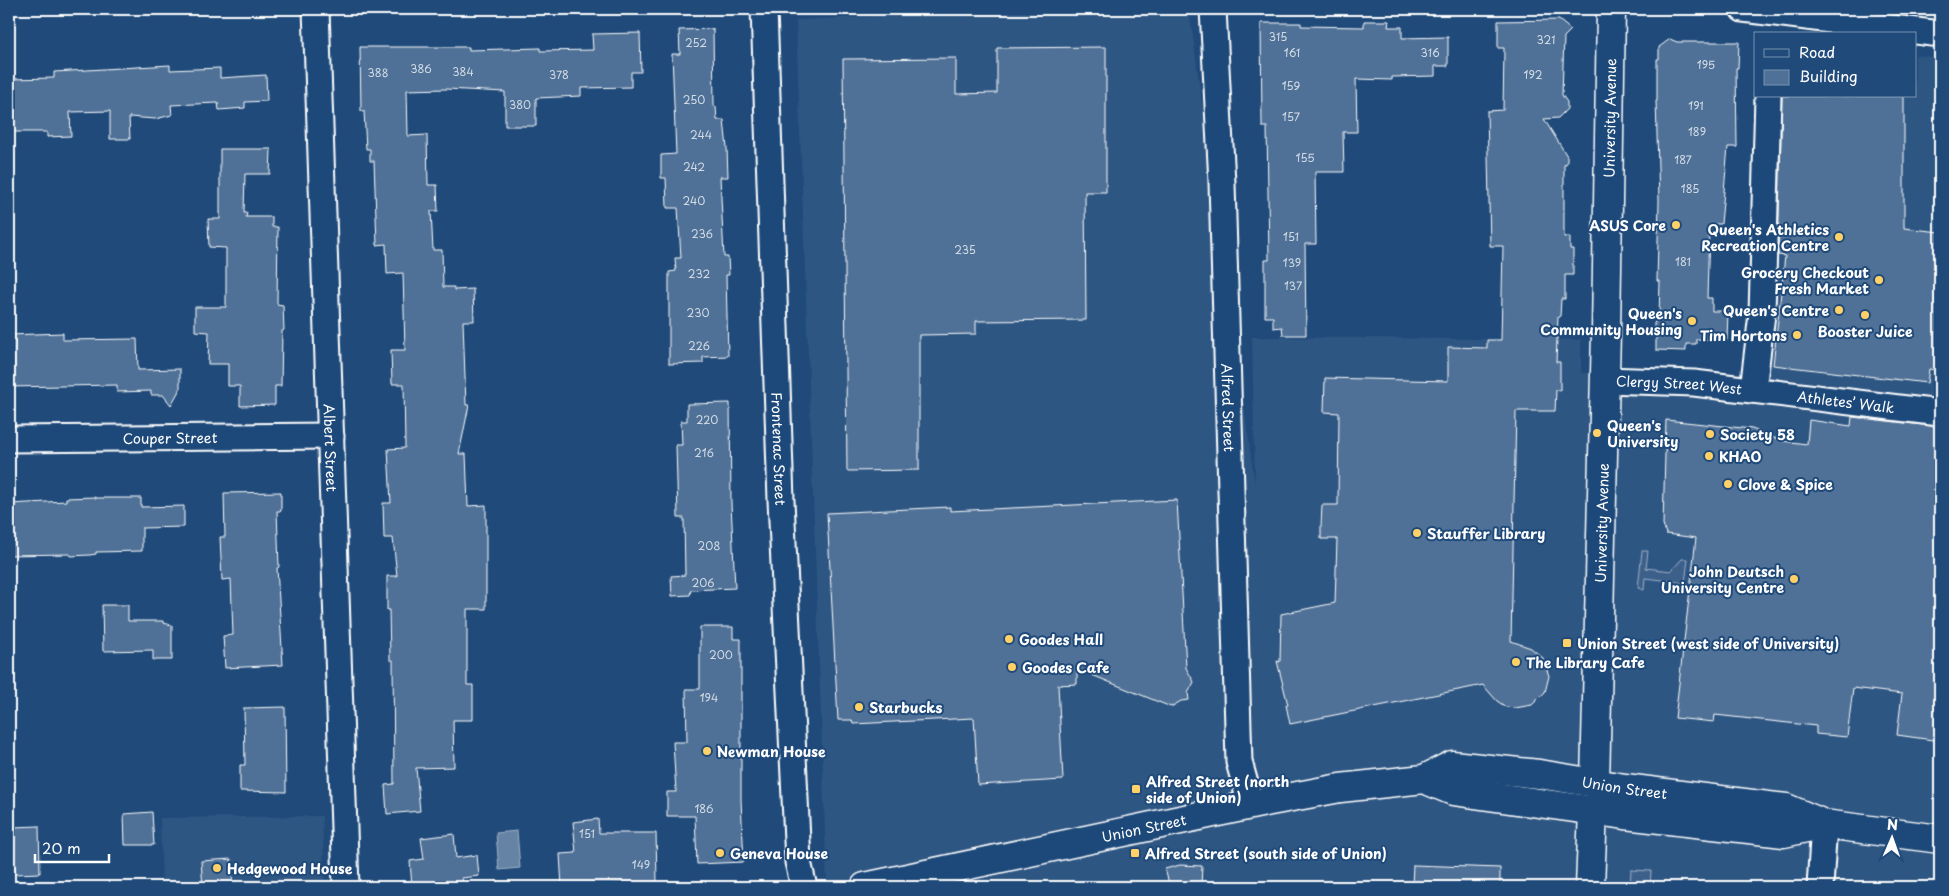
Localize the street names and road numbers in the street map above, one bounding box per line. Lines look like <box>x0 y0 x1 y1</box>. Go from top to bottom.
street label: University Avenue <box>1598 58 1621 178</box>
street label: Alfred Street <box>1217 363 1240 452</box>
street label: Clergy Street West <box>1616 370 1743 399</box>
street label: Athletes’ Walk <box>1796 385 1896 418</box>
street label: Frontenac Street <box>767 392 792 506</box>
street label: Albert Street <box>319 403 343 492</box>
street label: Couper Street <box>123 427 218 448</box>
street label: University Avenue <box>1589 463 1613 583</box>
street label: Union Street <box>1580 771 1669 804</box>
street label: Union Street <box>1099 808 1188 847</box>

